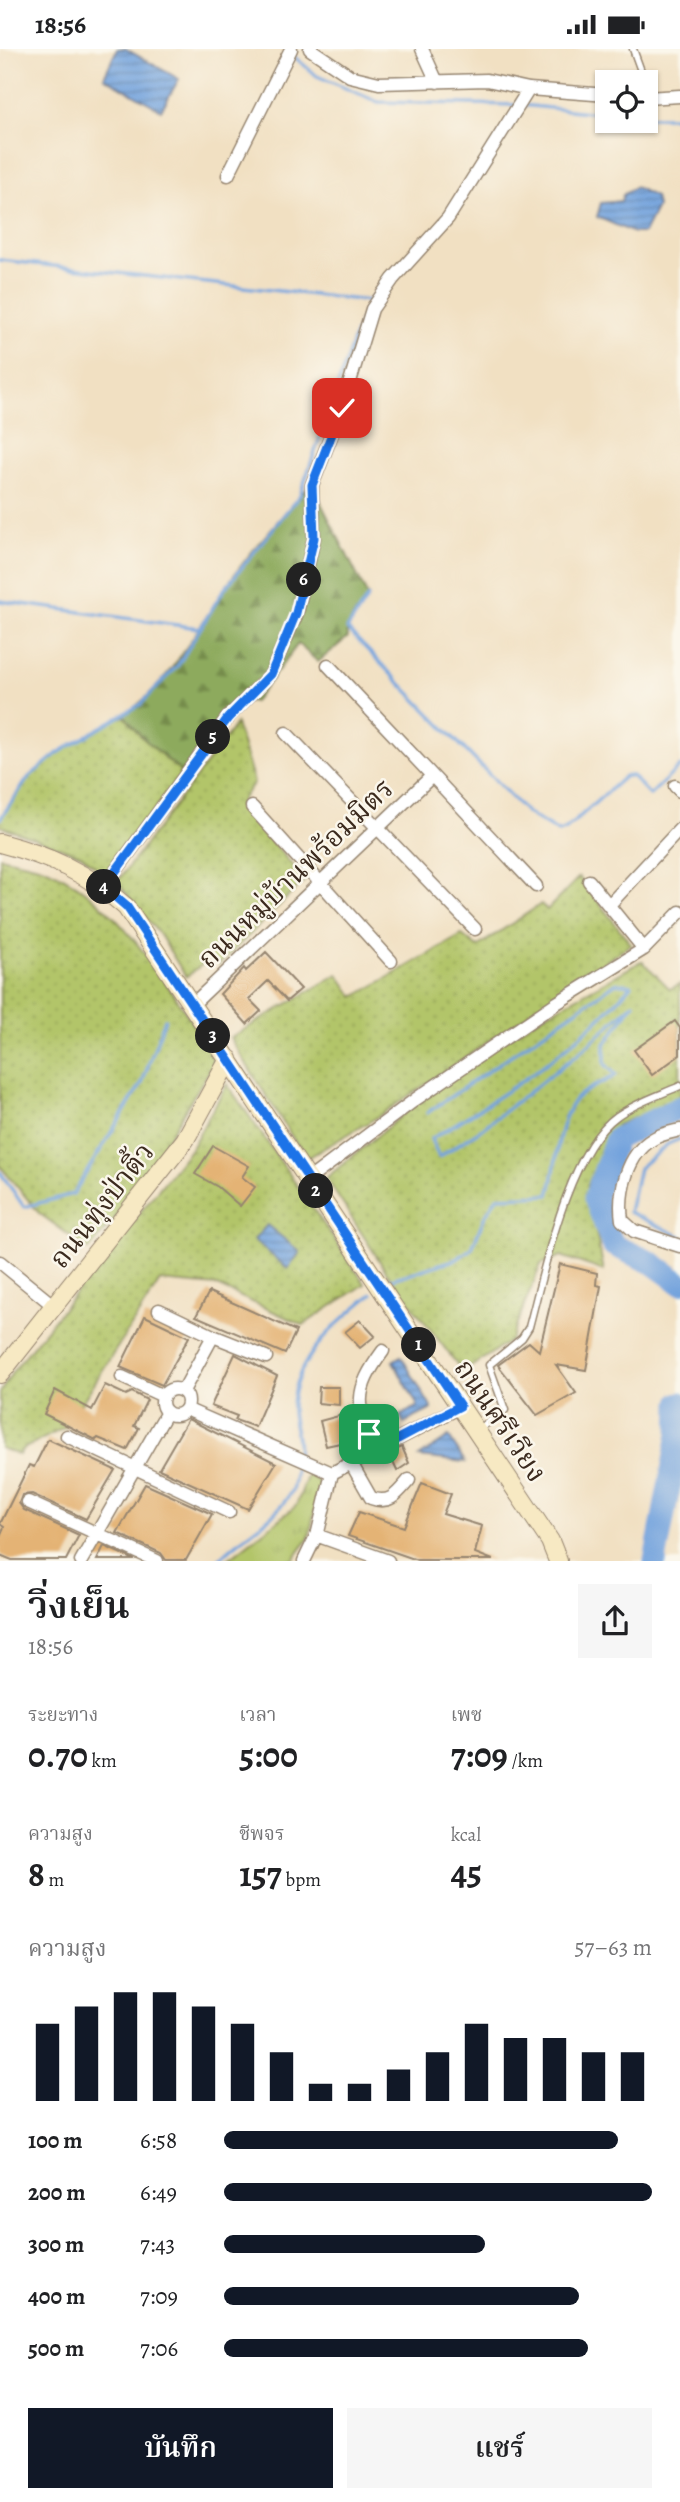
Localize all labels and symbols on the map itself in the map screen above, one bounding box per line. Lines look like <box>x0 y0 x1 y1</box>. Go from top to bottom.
pin <box>312 378 372 438</box>
pin: 6 <box>286 563 322 597</box>
pin: 5 <box>196 719 230 755</box>
street label: ถนนหมู่บ้านพร้อมมิตร <box>190 770 402 977</box>
pin: 4 <box>86 869 122 905</box>
pin: 3 <box>196 1019 230 1053</box>
street label: ถนนทุ่งป่าติ้ว <box>39 1134 163 1277</box>
pin: 2 <box>298 1173 334 1209</box>
pin: 1 <box>402 1327 436 1363</box>
street label: ถนนศรีเวียง <box>445 1352 555 1490</box>
pin <box>339 1404 399 1464</box>

